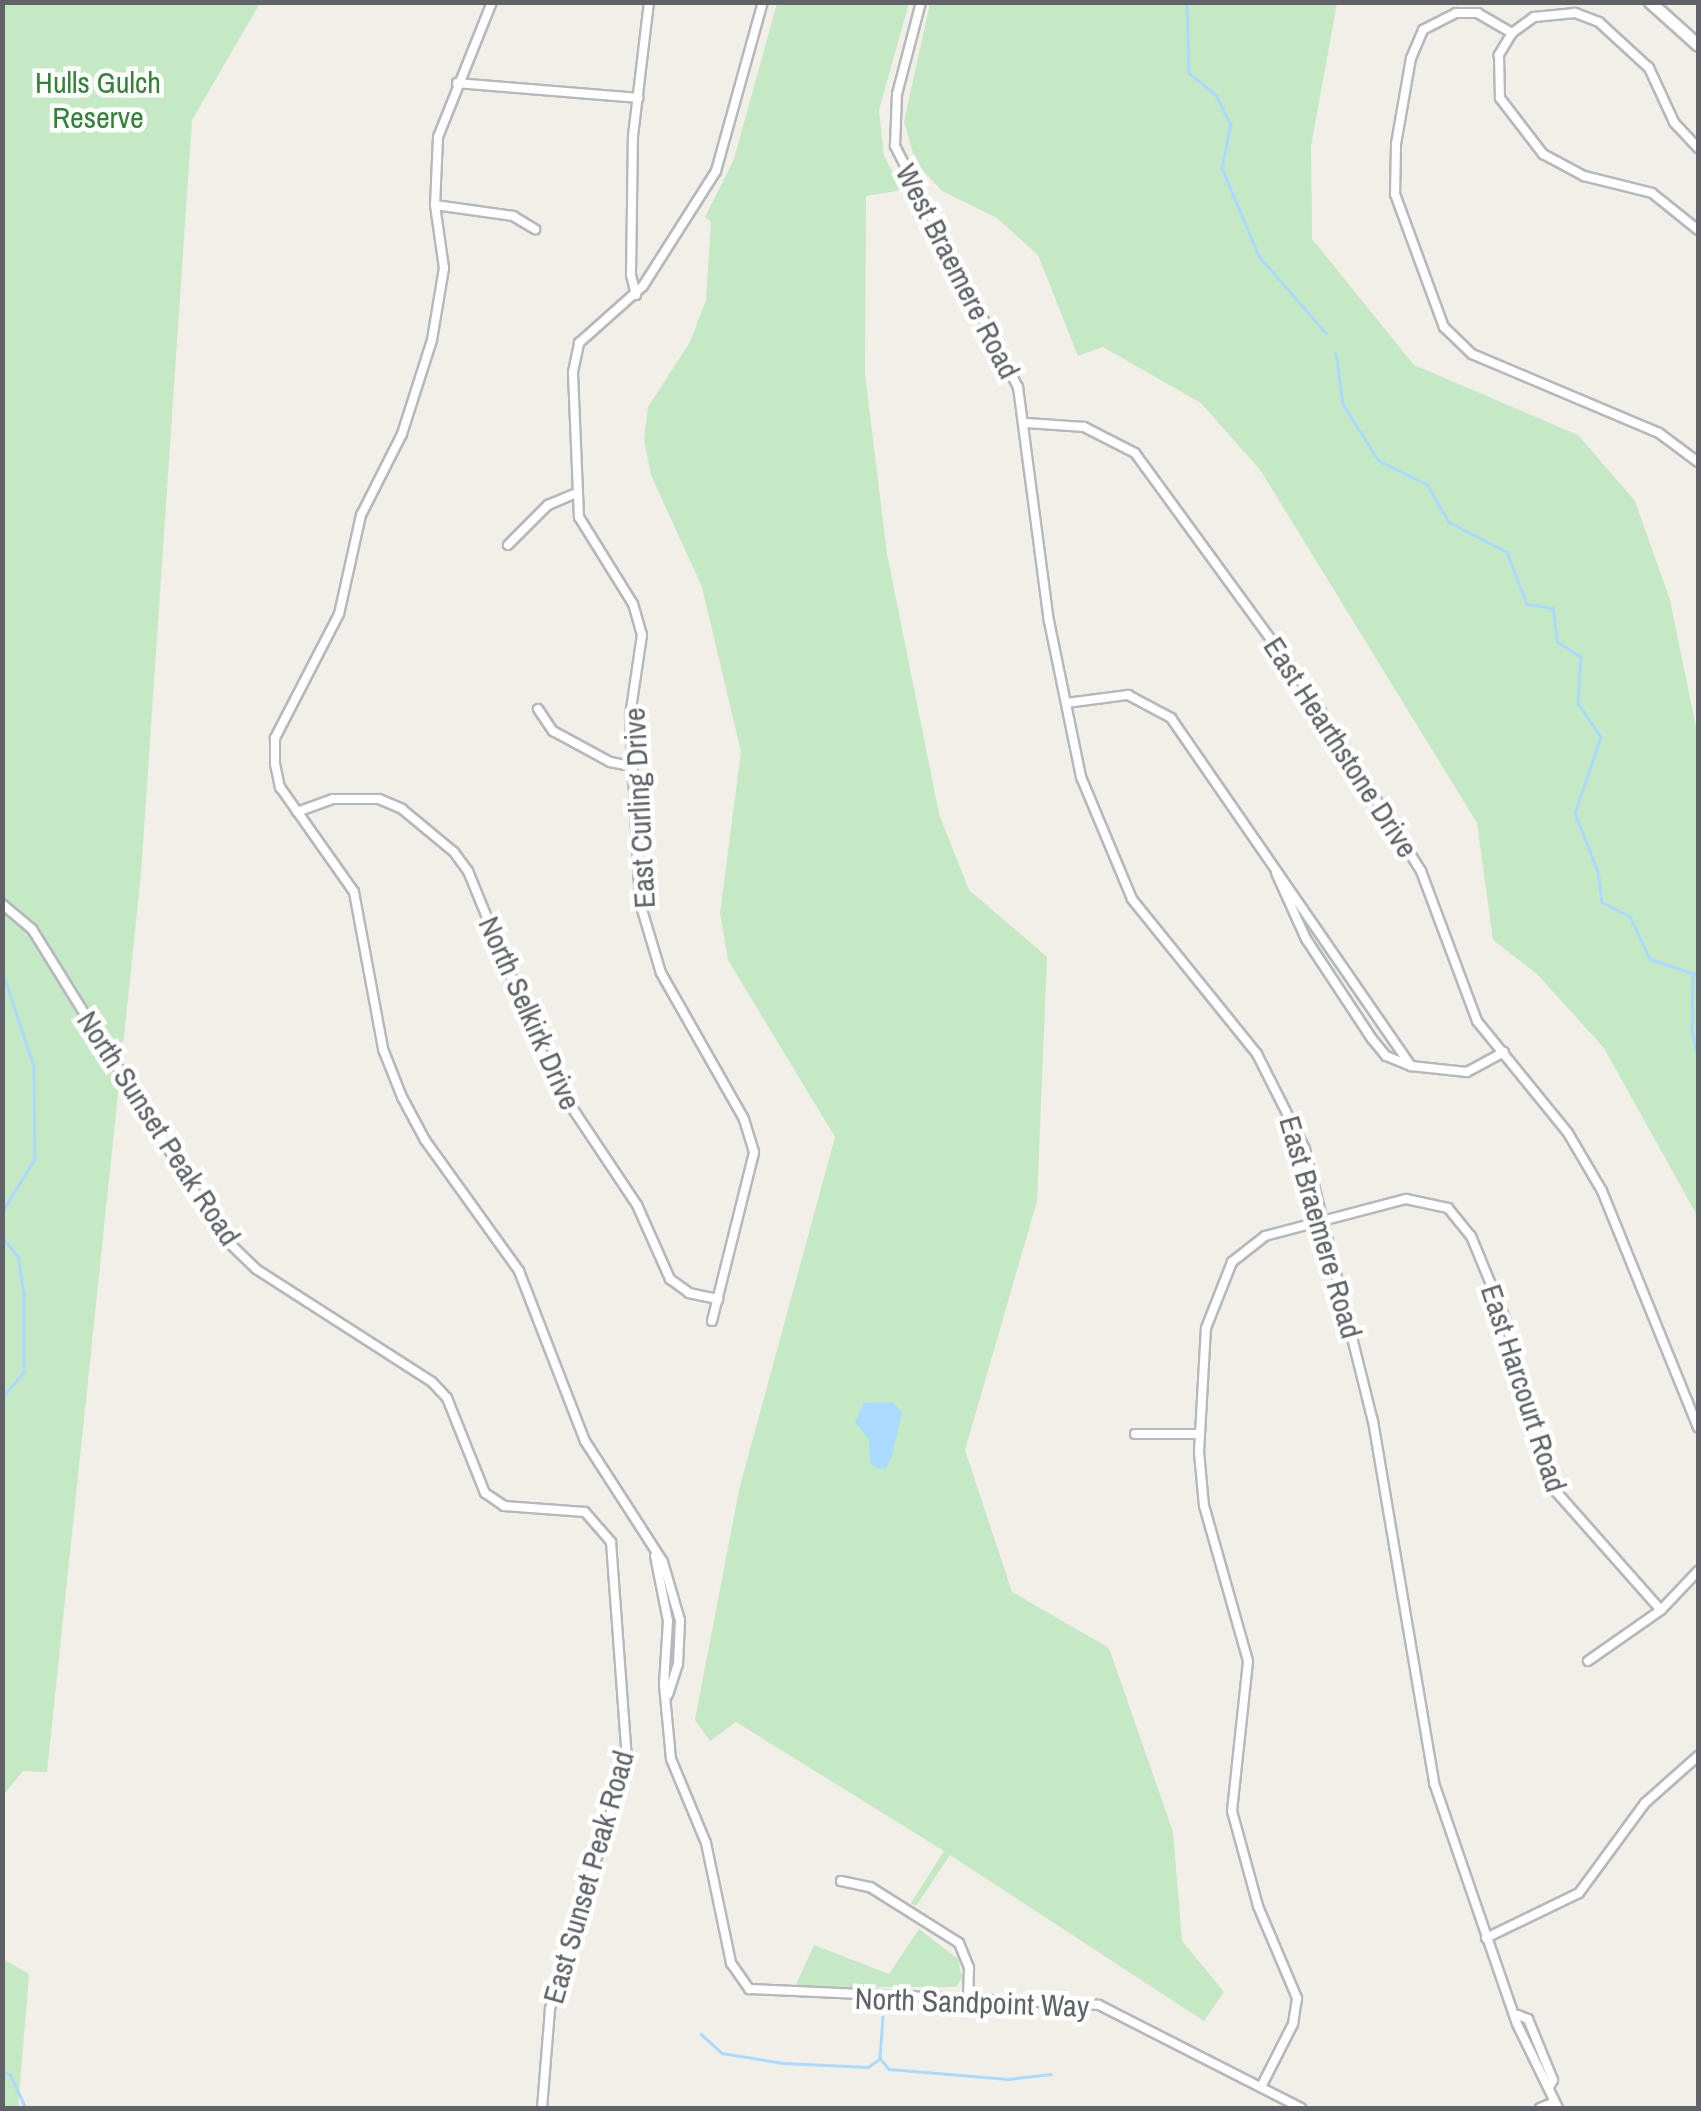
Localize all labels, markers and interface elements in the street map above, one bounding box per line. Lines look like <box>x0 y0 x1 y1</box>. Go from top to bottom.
park label: Hulls Gulch Reserve <box>35 64 161 134</box>
street label: West Braemere Road <box>888 158 1028 384</box>
street label: East Hearthstone Drive <box>1256 630 1426 864</box>
street label: East Curling Drive <box>616 707 662 909</box>
street label: North Selkirk Drive <box>471 911 589 1115</box>
street label: North Sunset Peak Road <box>70 1004 248 1252</box>
street label: East Braemere Road <box>1272 1112 1370 1342</box>
street label: East Harcourt Road <box>1474 1280 1574 1496</box>
street label: East Sunset Peak Road <box>535 1746 641 2008</box>
street label: North Sandpoint Way <box>854 1980 1090 2024</box>

